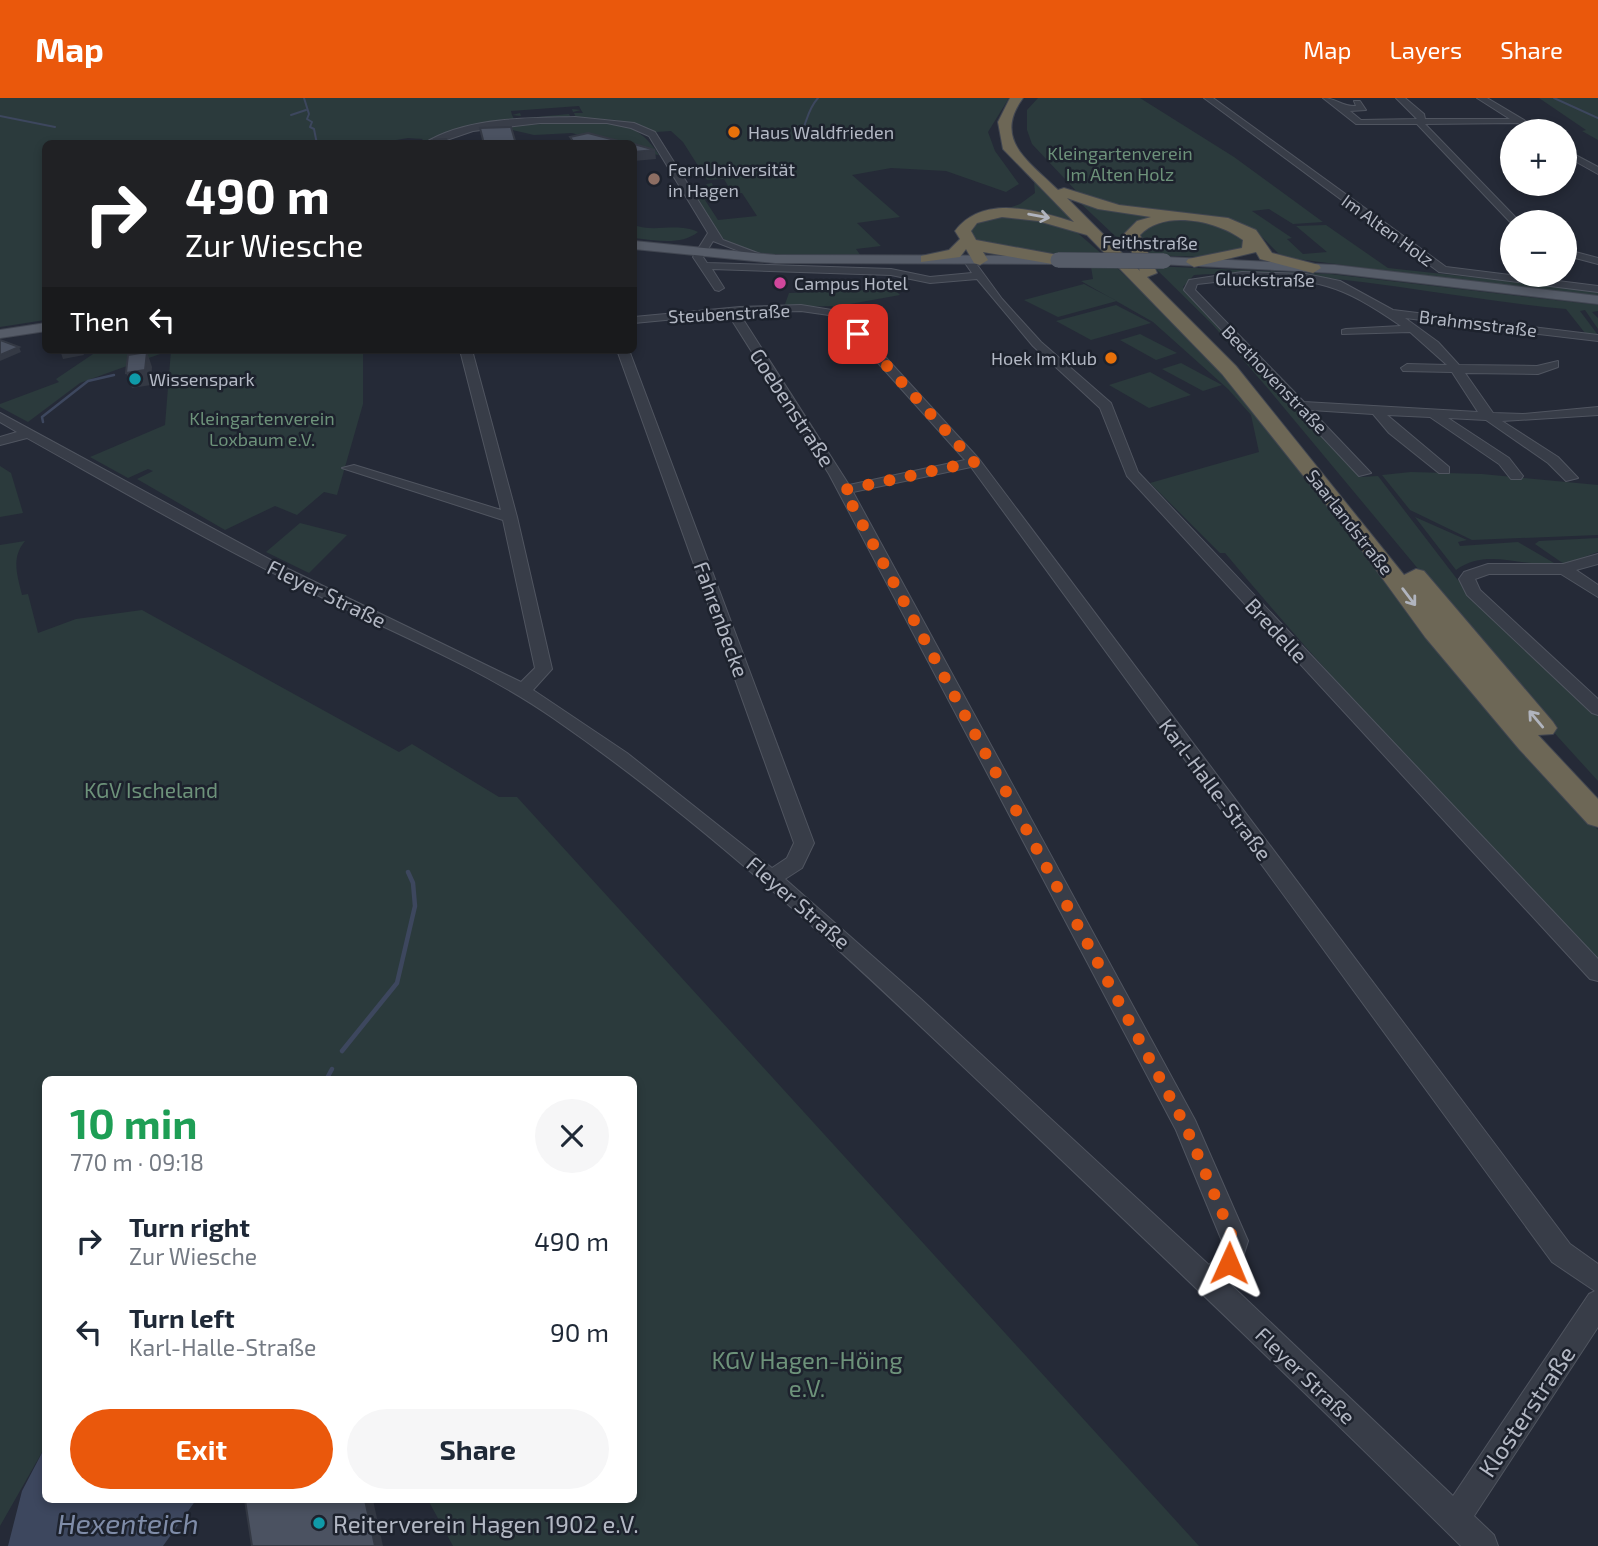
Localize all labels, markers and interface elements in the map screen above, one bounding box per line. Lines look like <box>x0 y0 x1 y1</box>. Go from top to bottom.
text: Map <box>35 29 104 69</box>
text: Map <box>1303 35 1351 64</box>
text: Layers <box>1389 35 1462 64</box>
text: Share <box>1500 35 1563 64</box>
map controls <box>1500 119 1577 287</box>
button: + <box>1500 119 1577 196</box>
place label: Haus Waldfrieden <box>748 121 894 143</box>
marker: Haus Waldfrieden <box>726 124 742 140</box>
park label: Kleingartenverein Im Alten Holz <box>1047 142 1193 185</box>
place label: FernUniversität in Hagen <box>668 158 795 201</box>
text: 490 m <box>185 165 330 224</box>
icon: right <box>70 168 161 259</box>
marker: FernUniversität in Hagen <box>646 171 662 187</box>
street label: Im Alten Holz <box>1338 189 1438 271</box>
one-way arrow <box>1027 210 1050 223</box>
button: − <box>1500 210 1577 287</box>
text: Zur Wiesche <box>185 225 363 263</box>
street label: Feithstraße <box>1102 230 1198 254</box>
street label: Gluckstraße <box>1215 267 1315 291</box>
place label: Campus Hotel <box>794 272 909 294</box>
marker: Campus Hotel <box>772 275 788 291</box>
street label: Steubenstraße <box>667 299 791 327</box>
icon: left <box>143 301 181 339</box>
pin <box>828 304 888 364</box>
text: Then <box>70 305 129 336</box>
street label: Brahmsstraße <box>1418 305 1538 341</box>
icon: arrive <box>839 315 877 353</box>
street label: Beethovenstraße <box>1218 320 1332 438</box>
street label: Goebenstraße <box>746 343 840 471</box>
place label: Hoek Im Klub <box>991 347 1097 369</box>
marker: Hoek Im Klub <box>1103 350 1119 366</box>
place label: Wissenspark <box>149 368 255 390</box>
marker: Wissenspark <box>127 371 143 387</box>
park label: Kleingartenverein Loxbaum e.V. <box>189 407 335 450</box>
street label: Saarlandstraße <box>1302 465 1398 579</box>
street label: Fleyer Straße <box>264 554 390 632</box>
street label: Fahrenbecke <box>690 558 754 680</box>
one-way arrow <box>1401 587 1416 606</box>
street label: Bredelle <box>1241 592 1313 668</box>
one-way arrow <box>1528 711 1543 729</box>
street label: Karl-Halle-Straße <box>1155 713 1277 865</box>
park label: KGV Ischeland <box>84 777 218 802</box>
street label: Fleyer Straße <box>742 850 856 954</box>
text: 10 min <box>70 1097 198 1147</box>
button: close <box>535 1099 609 1173</box>
text: 770 m · 09:18 <box>70 1148 204 1176</box>
text: Turn right <box>129 1211 250 1242</box>
icon: right <box>70 1222 108 1260</box>
text: 490 m <box>534 1225 609 1256</box>
position arrow <box>1192 1226 1266 1300</box>
text: Zur Wiesche <box>129 1242 257 1270</box>
text: Turn left <box>129 1302 235 1333</box>
icon: left <box>70 1313 108 1351</box>
text: 90 m <box>550 1316 609 1347</box>
street label: Fleyer Straße <box>1251 1321 1361 1429</box>
text: Karl-Halle-Straße <box>129 1333 316 1361</box>
street label: Klosterstraße <box>1471 1340 1581 1482</box>
park label: KGV Hagen-Höing e.V. <box>711 1345 903 1402</box>
button: Exit <box>70 1409 333 1489</box>
button: Share <box>347 1409 609 1489</box>
water label: Hexenteich <box>57 1506 199 1540</box>
place label: Reiterverein Hagen 1902 e.V. <box>333 1509 639 1538</box>
marker: Reiterverein Hagen 1902 e.V. <box>311 1515 327 1531</box>

